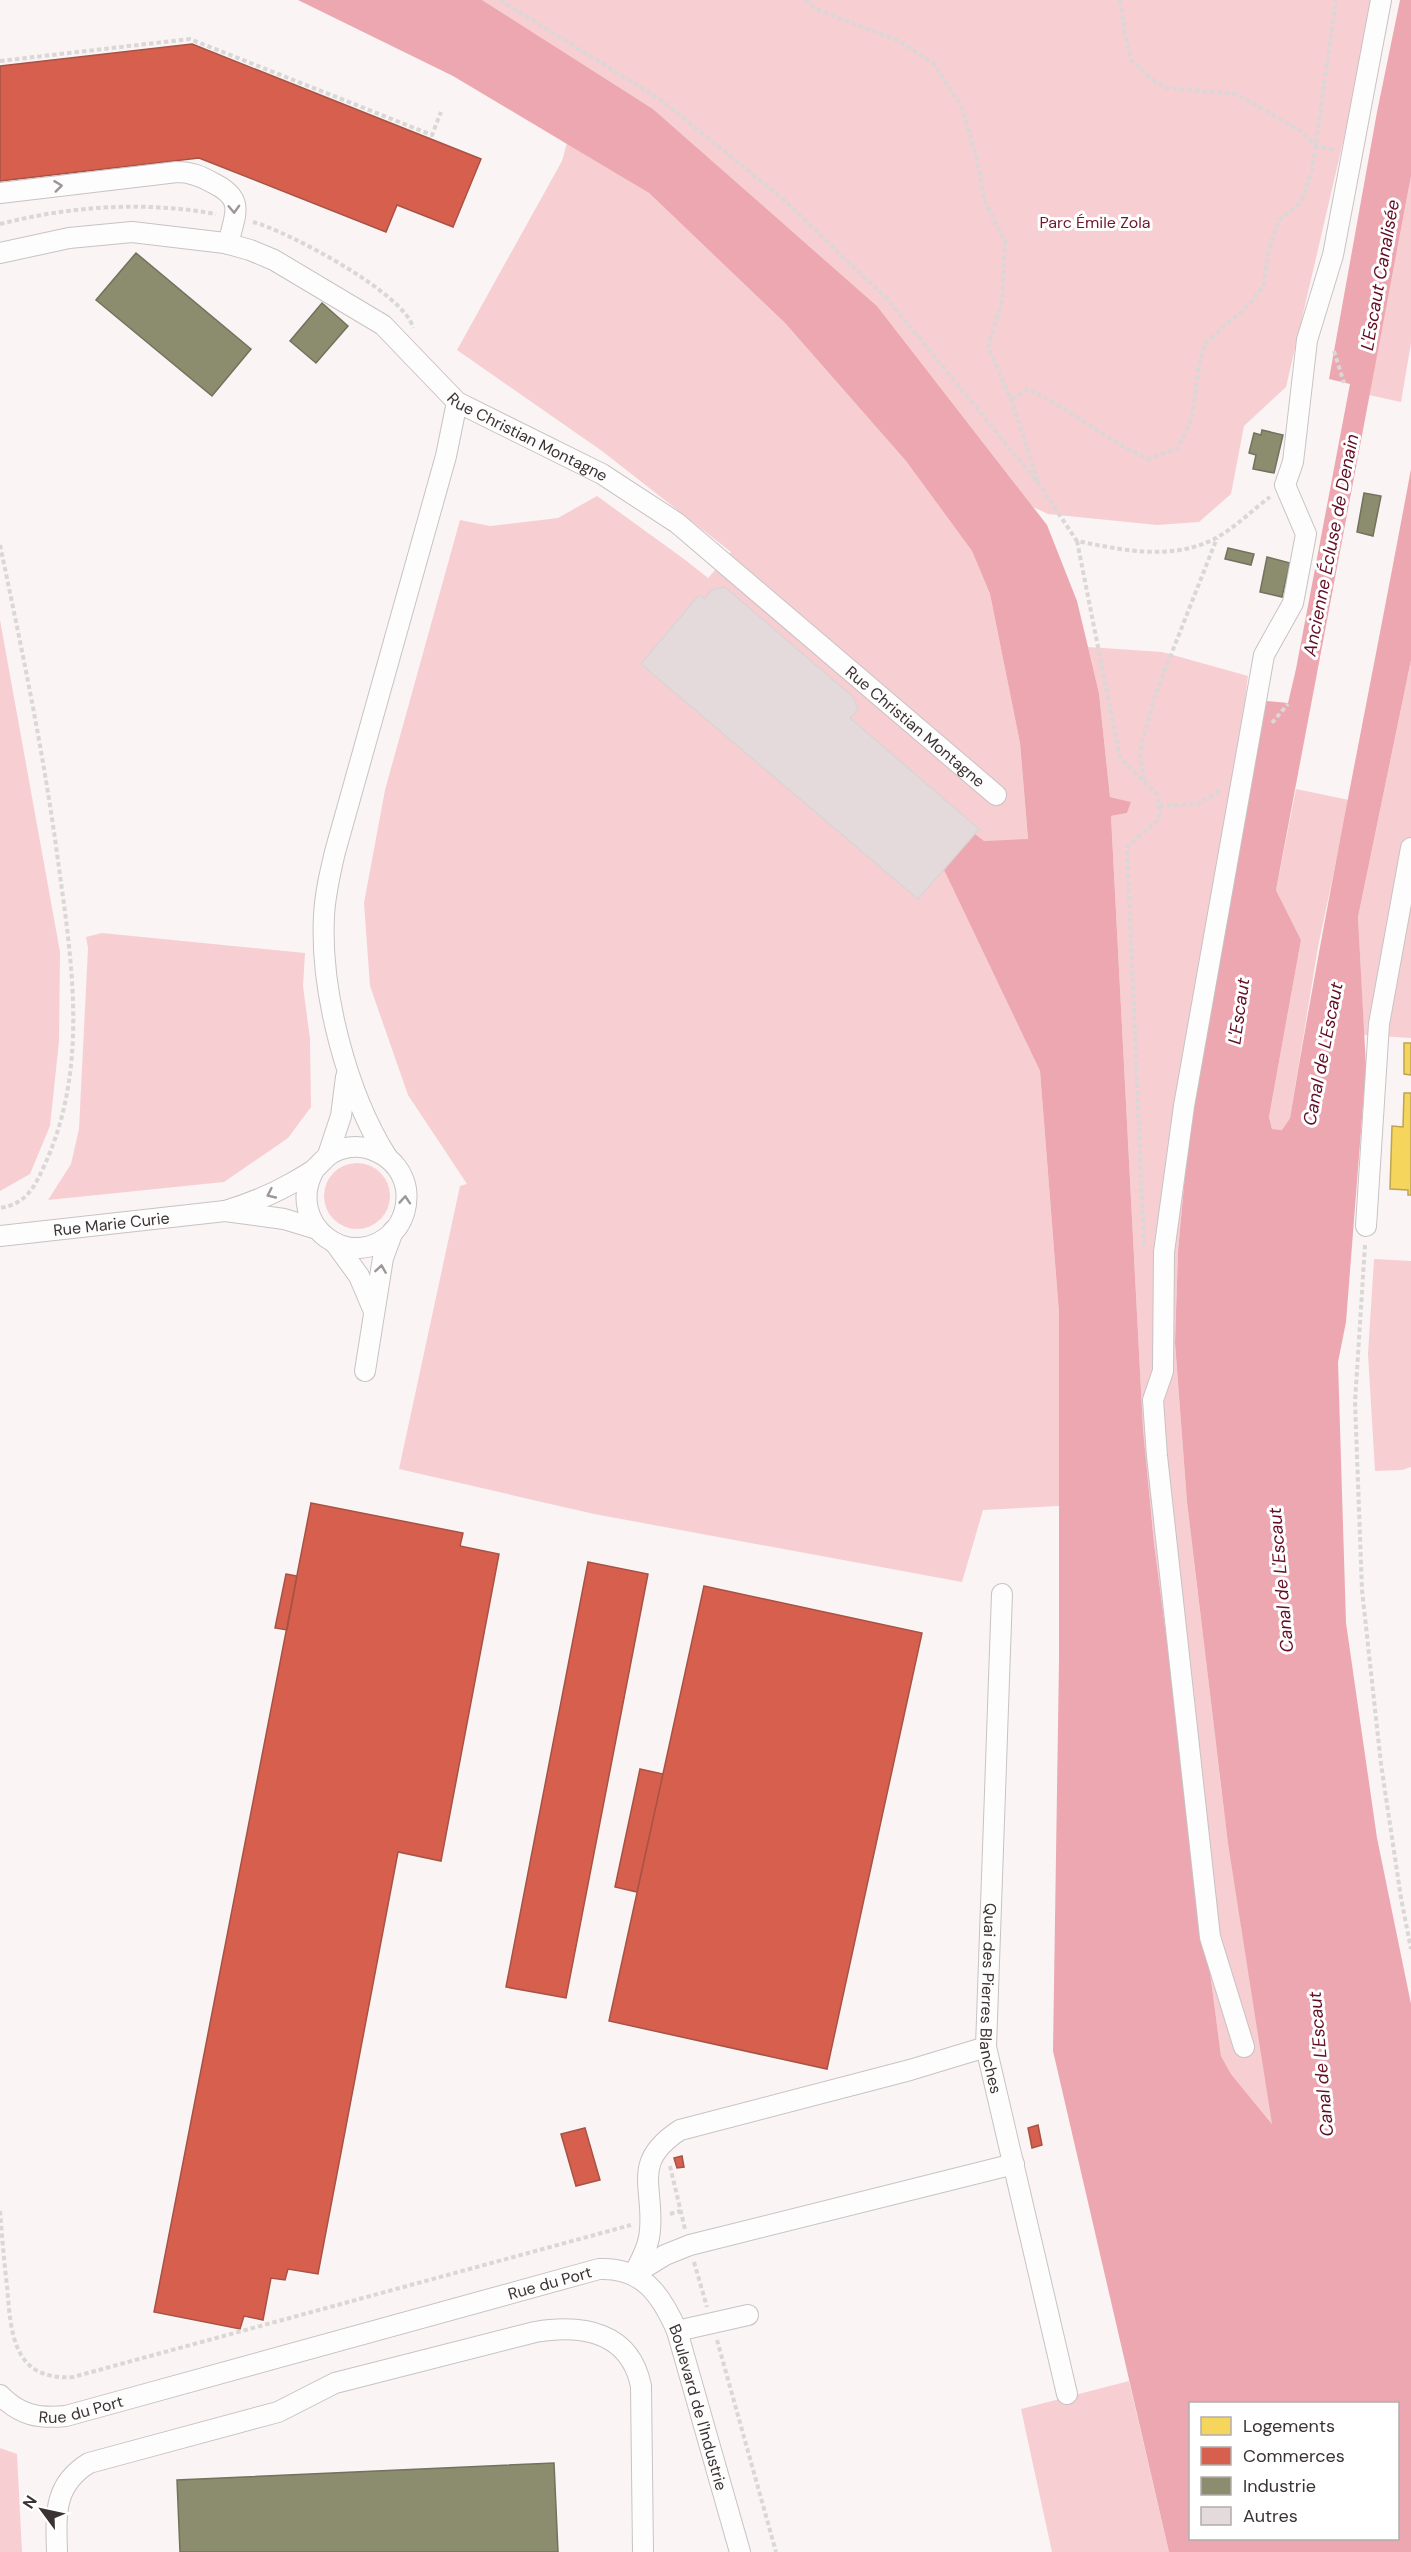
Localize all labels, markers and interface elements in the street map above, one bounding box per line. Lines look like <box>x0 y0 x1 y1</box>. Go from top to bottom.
one-way arrow <box>54 180 63 193</box>
water label: L'Escaut Canalisée <box>1355 198 1405 352</box>
one-way arrow <box>227 204 240 213</box>
park label: Parc Émile Zola <box>1039 212 1151 233</box>
street label: Rue Christian Montagne <box>443 388 612 486</box>
water label: Ancienne Écluse de Denain <box>1297 432 1364 659</box>
street label: Rue Christian Montagne <box>841 661 990 792</box>
water label: L'Escaut <box>1222 975 1256 1046</box>
water label: Canal de L'Escaut <box>1297 979 1349 1128</box>
one-way arrow <box>266 1186 277 1198</box>
one-way arrow <box>399 1196 412 1205</box>
street label: Rue Marie Curie <box>52 1207 171 1241</box>
one-way arrow <box>375 1265 387 1274</box>
water label: Canal de L'Escaut <box>1263 1505 1299 1654</box>
street label: Quai des Pierres Blanches <box>975 1903 1007 2096</box>
water label: Canal de L'Escaut <box>1303 1989 1339 2138</box>
street label: Rue du Port <box>505 2261 594 2304</box>
street label: Boulevard de l'Industrie <box>665 2321 732 2493</box>
street label: Rue du Port <box>38 2390 125 2427</box>
legend <box>1189 2402 1399 2540</box>
text: Logements <box>1243 2414 1335 2438</box>
text: Commerces <box>1243 2444 1345 2468</box>
text: Industrie <box>1243 2474 1316 2498</box>
north arrow <box>12 2480 72 2540</box>
text: N <box>18 2491 42 2513</box>
text: Autres <box>1243 2504 1298 2528</box>

